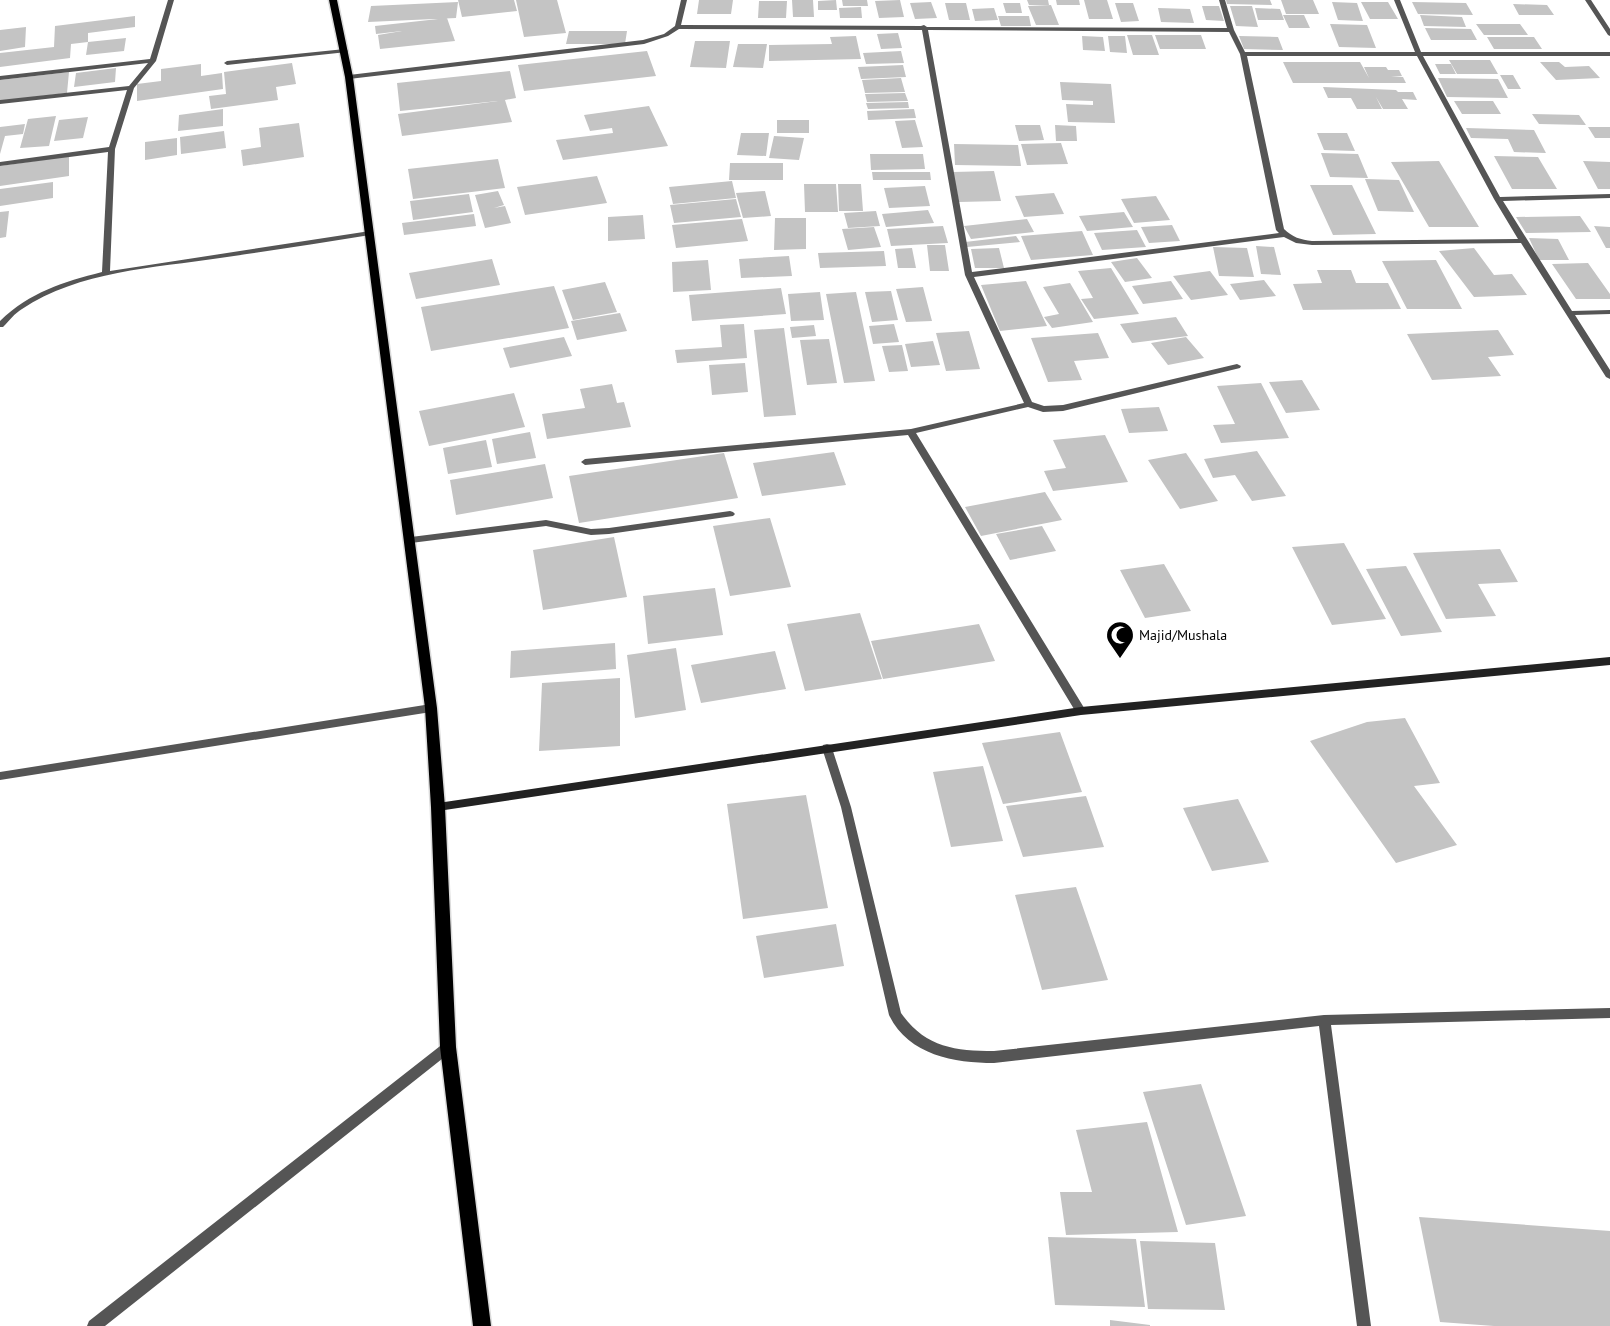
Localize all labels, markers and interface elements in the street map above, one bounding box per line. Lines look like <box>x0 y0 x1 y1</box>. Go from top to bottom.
mosque icon: Majid/Mushala <box>1105 620 1135 659</box>
place label: Majid/Mushala <box>1139 626 1227 644</box>

